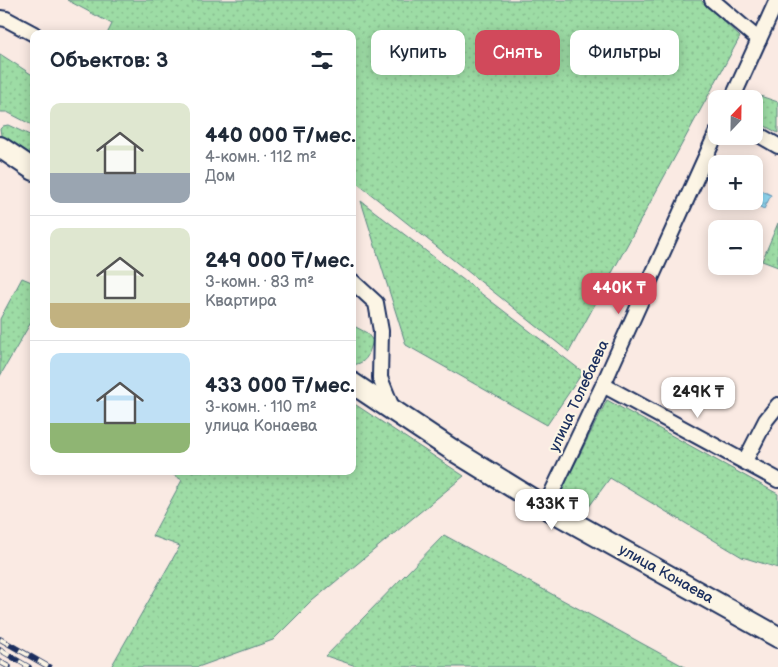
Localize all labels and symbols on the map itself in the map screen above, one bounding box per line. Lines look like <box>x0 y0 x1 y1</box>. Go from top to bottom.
north arrow <box>708 90 762 145</box>
pin: 440K ₸ <box>578 272 660 315</box>
street label: улица Толебаева <box>545 337 613 455</box>
pin: 249K ₸ <box>657 376 739 419</box>
pin: 433K ₸ <box>511 488 593 531</box>
street label: улица Конаева <box>615 540 717 608</box>

